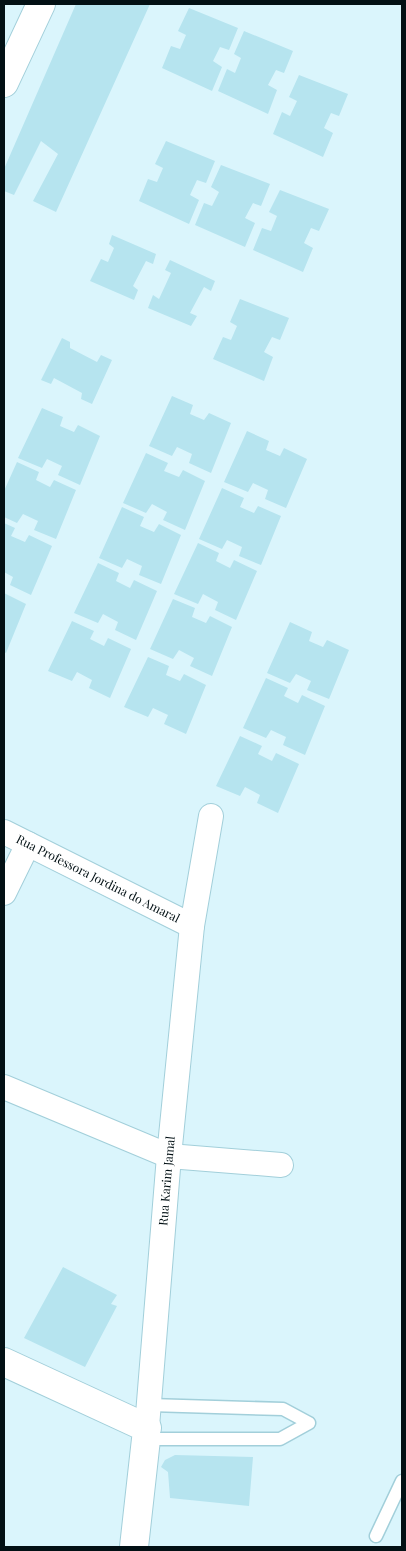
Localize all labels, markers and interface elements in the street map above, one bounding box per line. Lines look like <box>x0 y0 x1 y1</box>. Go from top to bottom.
street label: Rua Professora Jordina do Amaral <box>14 830 183 926</box>
street label: Rua Karim Jamal <box>154 1135 178 1226</box>

